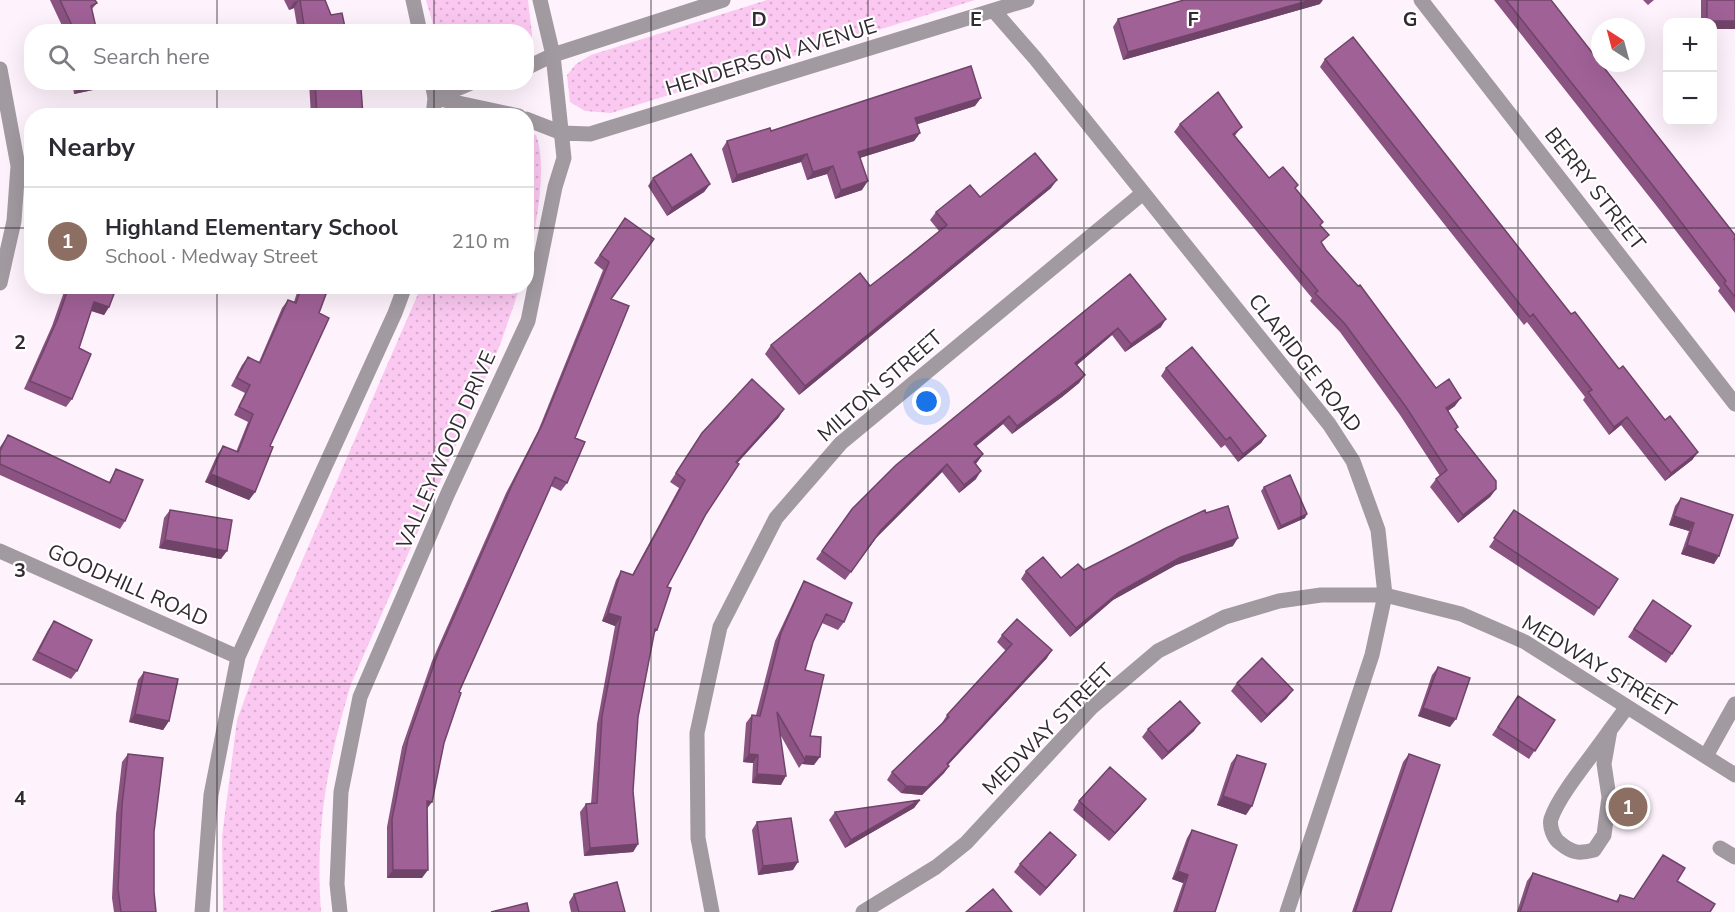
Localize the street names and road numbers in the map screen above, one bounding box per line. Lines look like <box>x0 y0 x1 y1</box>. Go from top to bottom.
street label: HENDERSON AVENUE <box>662 13 880 101</box>
street label: BERRY STREET <box>1538 122 1652 256</box>
street label: CLARIDGE ROAD <box>1242 288 1368 438</box>
street label: MILTON STREET <box>812 324 949 448</box>
street label: VALLEYWOOD DRIVE <box>389 347 502 554</box>
street label: GOODHILL ROAD <box>43 537 213 633</box>
street label: MEDWAY STREET <box>1517 609 1682 723</box>
street label: MEDWAY STREET <box>976 657 1120 801</box>

